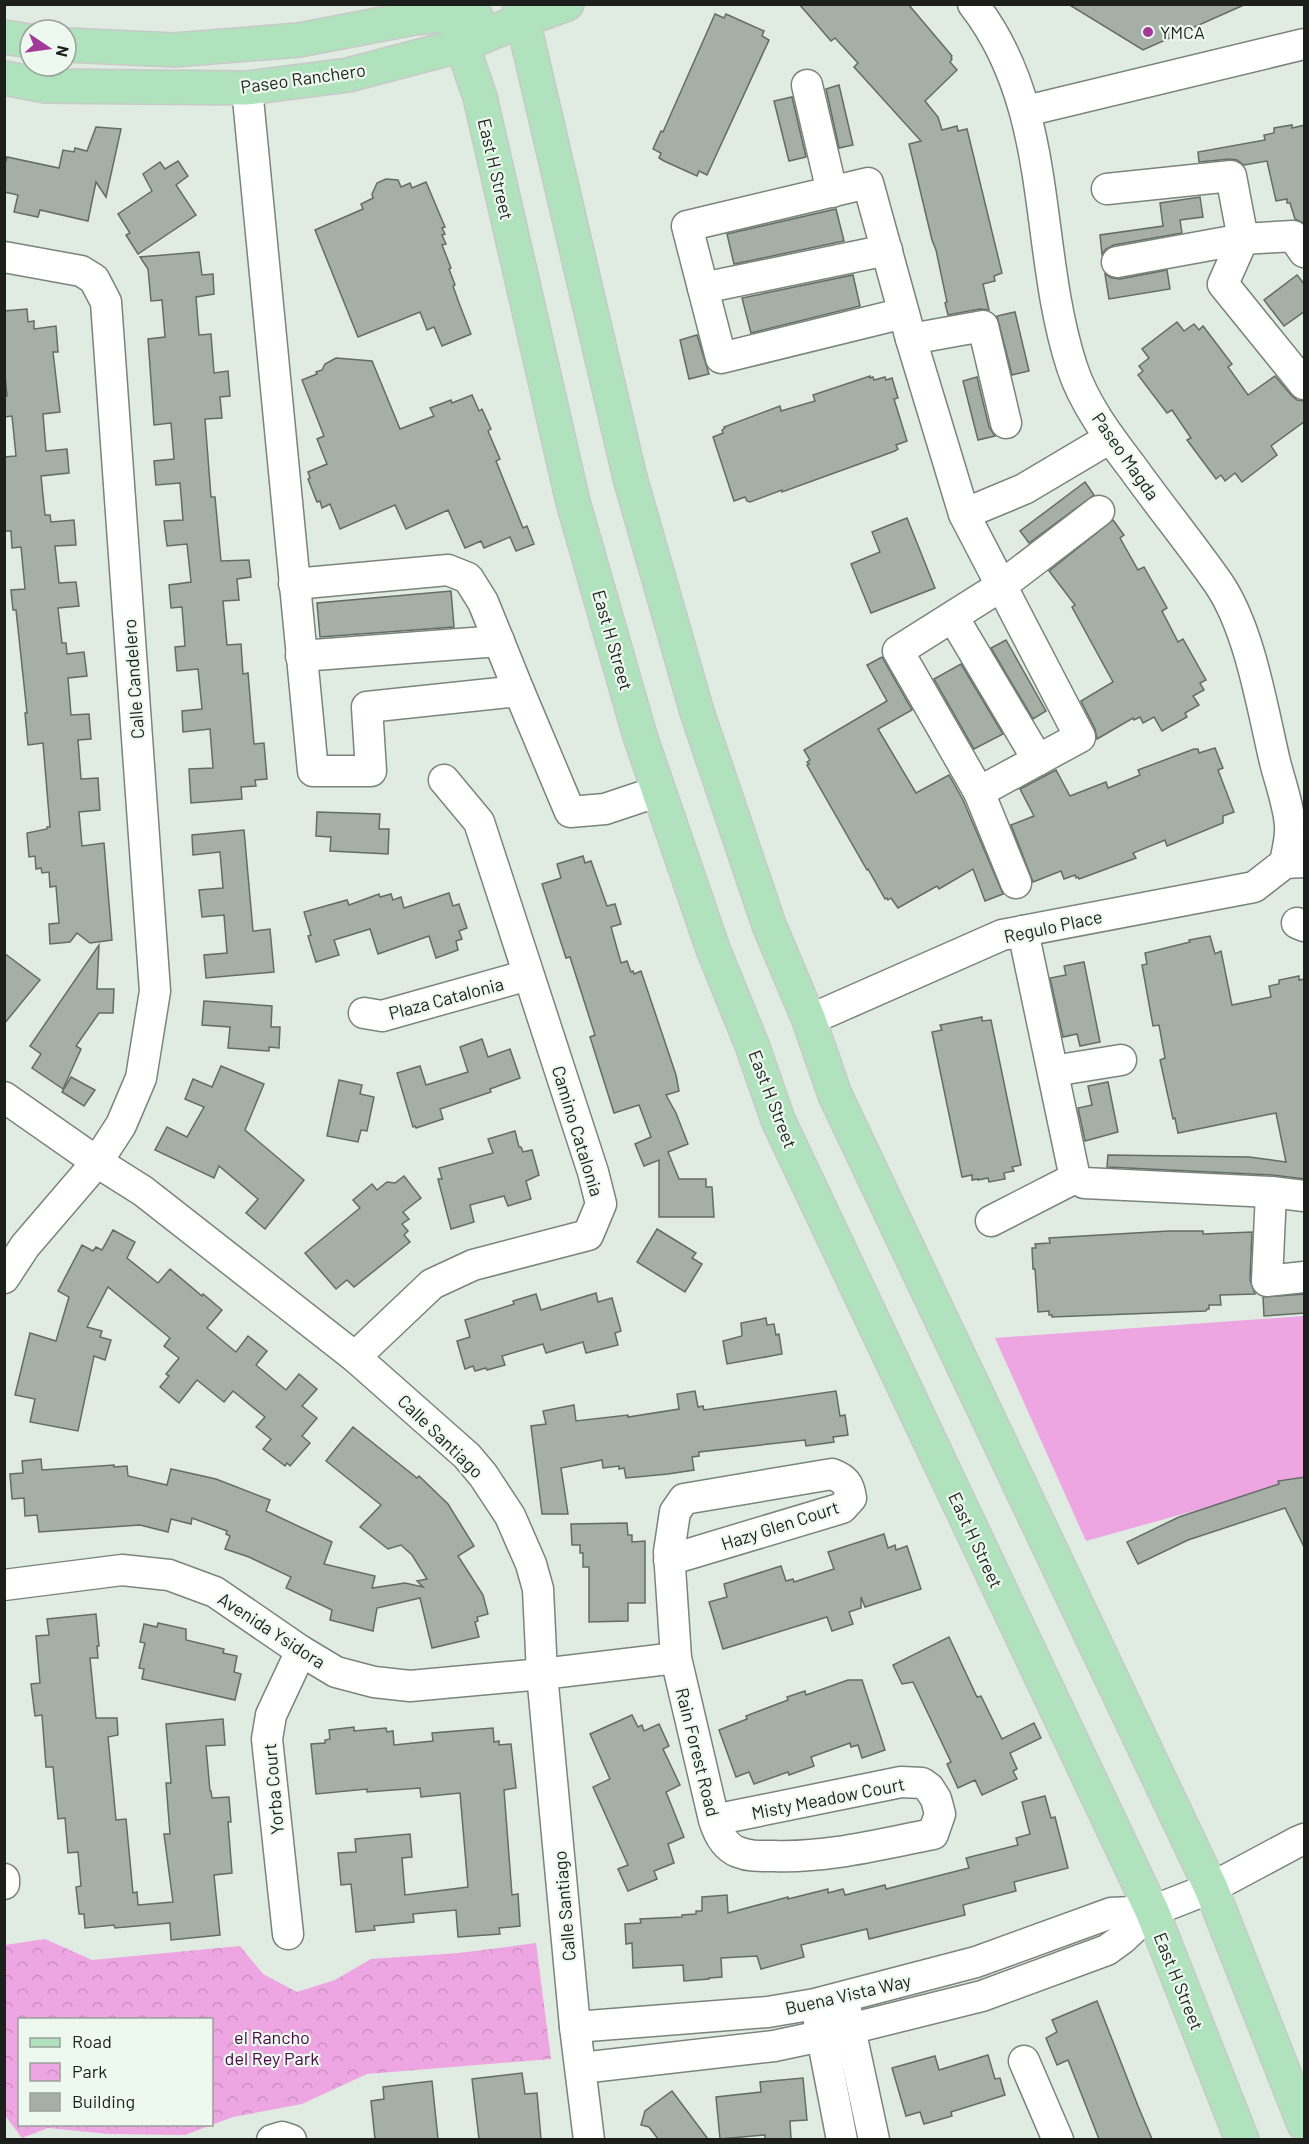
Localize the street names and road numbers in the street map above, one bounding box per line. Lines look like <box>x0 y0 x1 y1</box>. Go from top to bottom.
street label: Paseo Ranchero <box>239 58 367 98</box>
street label: East H Street <box>474 116 518 222</box>
street label: Paseo Magda <box>1088 408 1164 504</box>
street label: East H Street <box>588 587 638 693</box>
street label: Calle Candelero <box>118 618 148 740</box>
street label: Regulo Place <box>1002 905 1104 947</box>
street label: Plaza Catalonia <box>386 972 506 1024</box>
street label: East H Street <box>744 1047 802 1151</box>
street label: Camino Catalonia <box>548 1063 608 1199</box>
street label: Calle Santiago <box>394 1390 488 1482</box>
street label: East H Street <box>944 1488 1008 1592</box>
street label: Hazy Glen Court <box>718 1496 842 1554</box>
street label: Avenida Ysidora <box>214 1587 330 1673</box>
street label: Rain Forest Road <box>671 1685 725 1819</box>
street label: Yorba Court <box>258 1742 288 1836</box>
street label: Misty Meadow Court <box>749 1772 907 1824</box>
street label: Calle Santiago <box>548 1850 580 1962</box>
street label: East H Street <box>1149 1929 1209 2033</box>
street label: Buena Vista Way <box>783 1969 913 2019</box>

